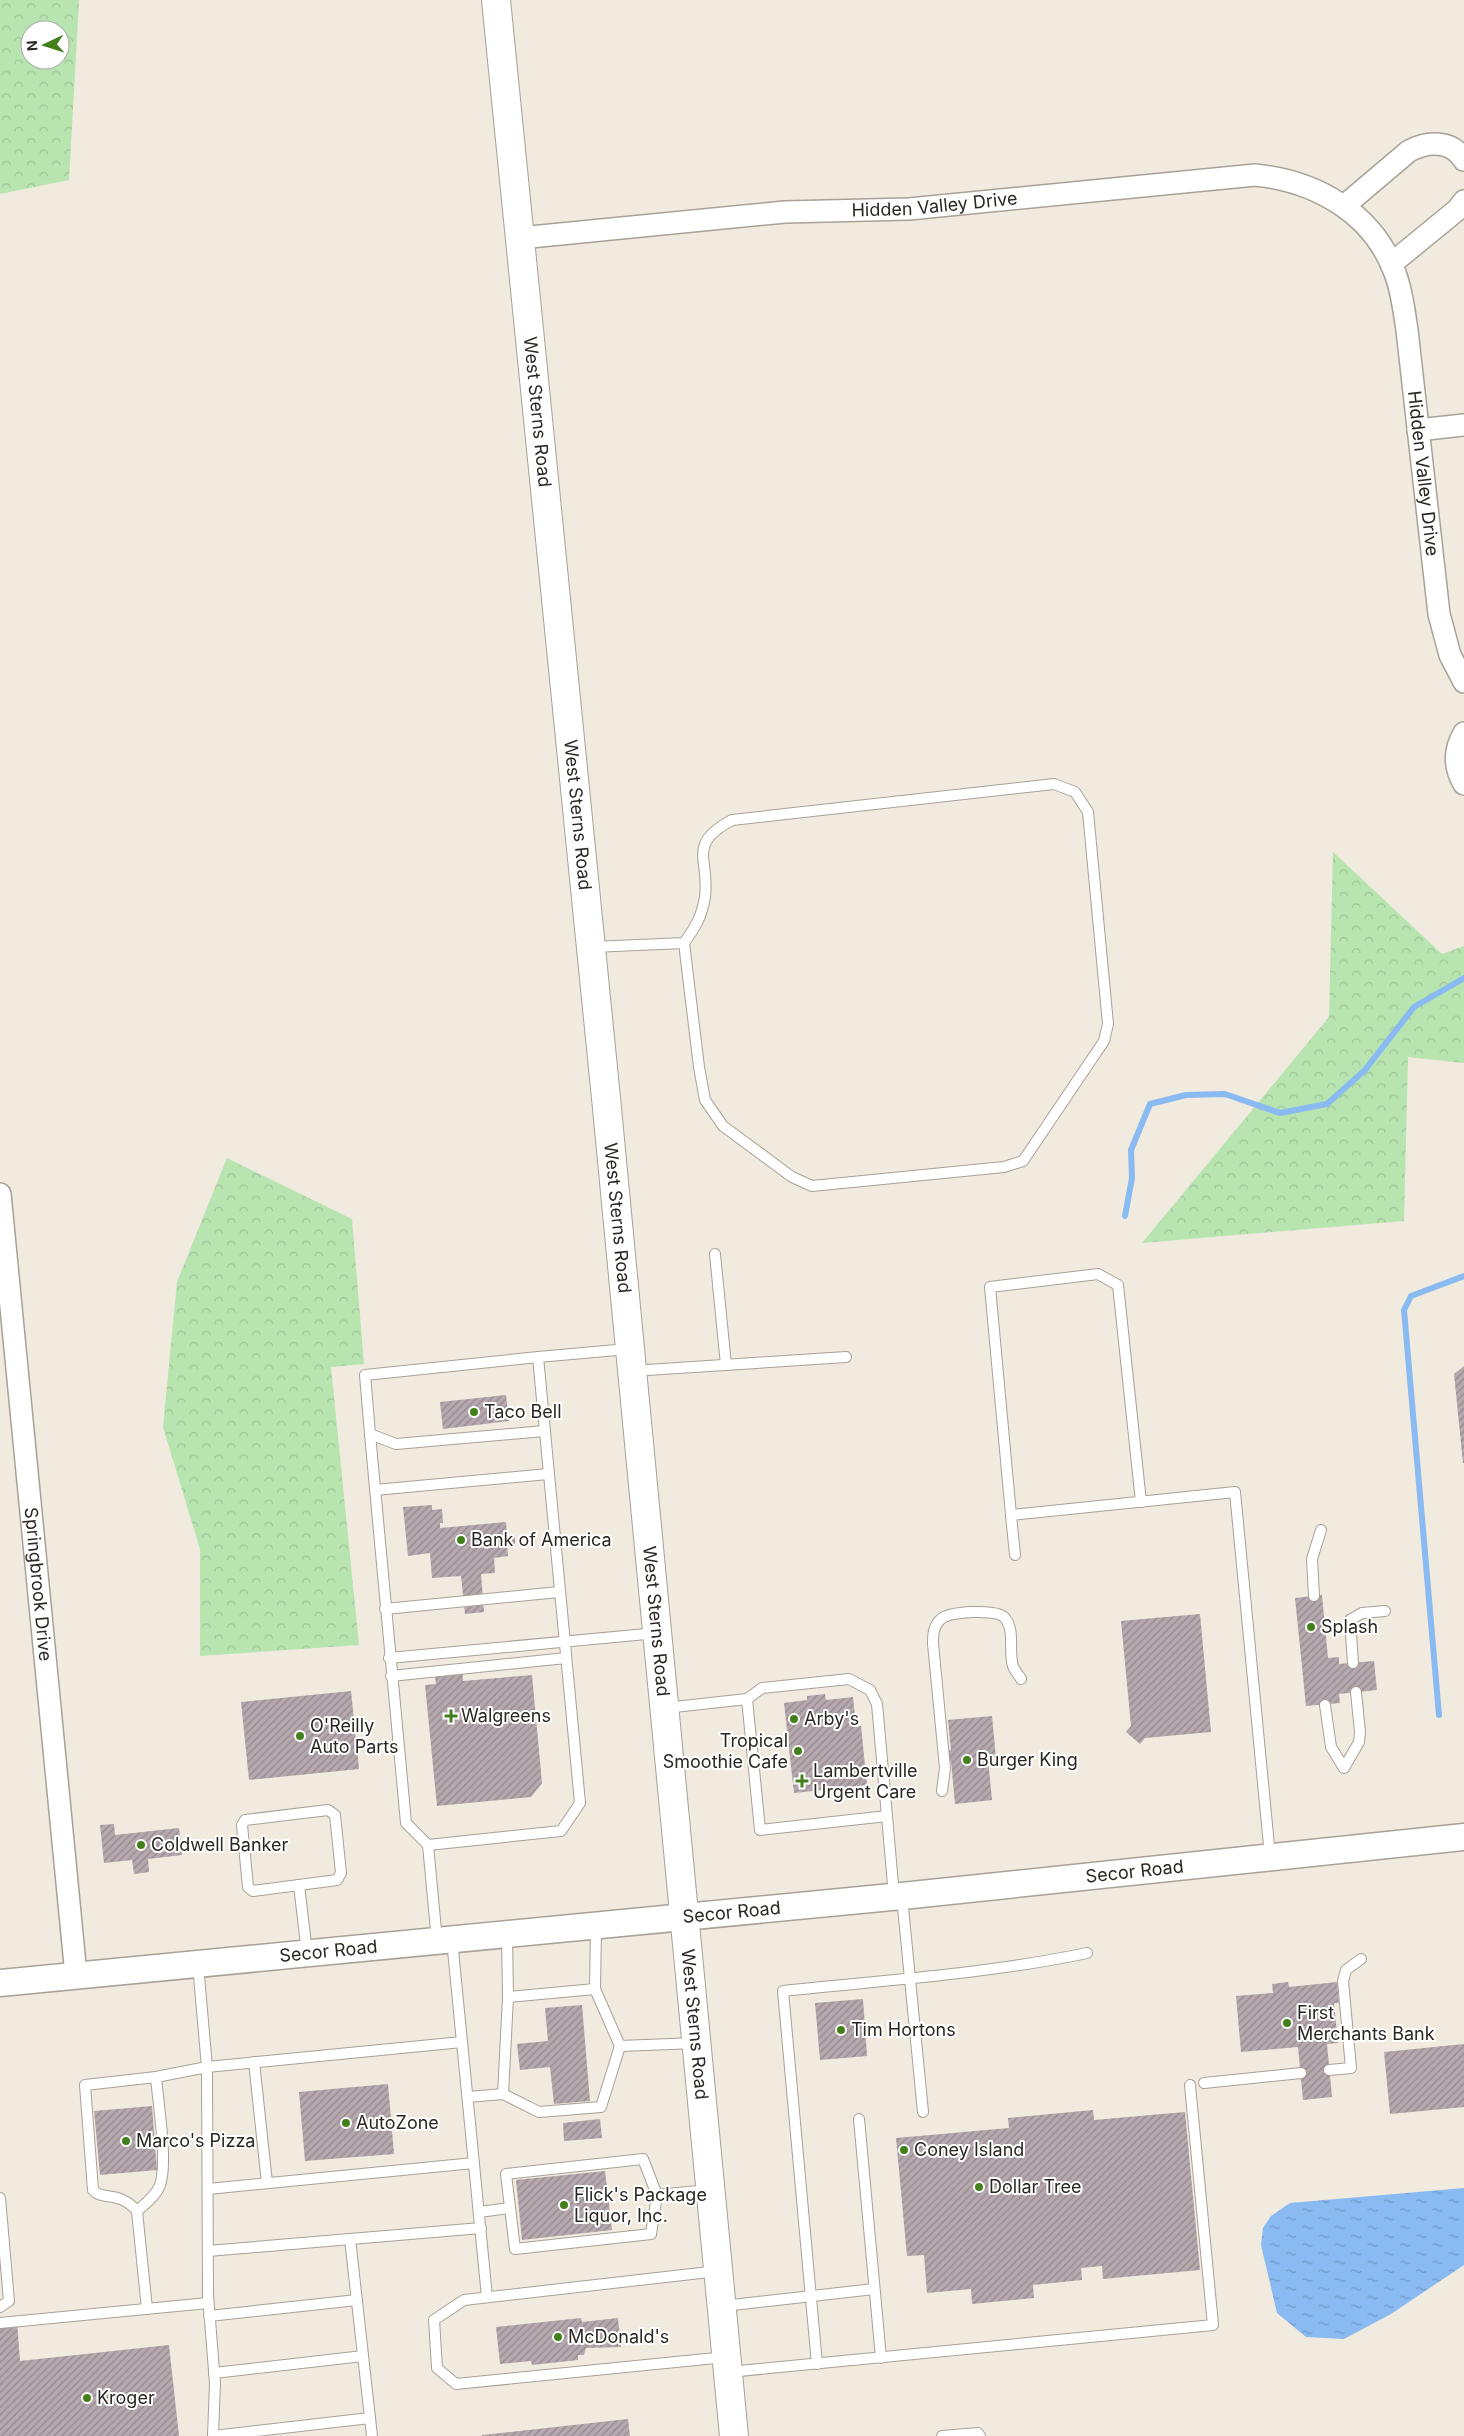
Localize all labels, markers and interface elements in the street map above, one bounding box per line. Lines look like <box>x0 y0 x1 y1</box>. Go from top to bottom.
north arrow <box>20 20 70 70</box>
text: N <box>23 40 40 52</box>
street label: Hidden Valley Drive <box>851 187 1018 220</box>
street label: West Sterns Road <box>520 336 556 488</box>
street label: Hidden Valley Drive <box>1404 390 1443 557</box>
street label: West Sterns Road <box>560 739 596 891</box>
street label: West Sterns Road <box>600 1142 636 1294</box>
place label: Taco Bell <box>484 1401 562 1422</box>
marker: Taco Bell <box>468 1406 480 1418</box>
street label: Springbrook Drive <box>21 1506 56 1662</box>
place label: Bank of America <box>471 1529 612 1550</box>
marker: Bank of America <box>455 1534 467 1546</box>
street label: West Sterns Road <box>639 1545 674 1697</box>
place label: Splash <box>1321 1616 1378 1637</box>
marker: Splash <box>1305 1621 1317 1633</box>
place label: Walgreens <box>461 1705 551 1726</box>
place label: Arby's <box>804 1708 859 1729</box>
marker: Walgreens <box>445 1710 457 1722</box>
marker: Arby's <box>788 1713 800 1725</box>
place label: O'Reilly Auto Parts <box>310 1715 399 1757</box>
marker: O'Reilly Auto Parts <box>294 1730 306 1742</box>
place label: Tropical Smoothie Cafe <box>663 1730 788 1772</box>
marker: Tropical Smoothie Cafe <box>792 1745 804 1757</box>
place label: Burger King <box>977 1749 1078 1770</box>
marker: Burger King <box>961 1754 973 1766</box>
place label: Lambertville Urgent Care <box>813 1760 918 1802</box>
marker: Lambertville Urgent Care <box>795 1774 809 1788</box>
place label: Coldwell Banker <box>151 1834 288 1855</box>
marker: Coldwell Banker <box>135 1839 147 1851</box>
street label: Secor Road <box>1084 1856 1185 1887</box>
street label: Secor Road <box>682 1897 782 1927</box>
street label: Secor Road <box>278 1936 378 1966</box>
street label: West Sterns Road <box>677 1948 713 2101</box>
place label: First Merchants Bank <box>1297 2002 1435 2044</box>
marker: First Merchants Bank <box>1281 2017 1293 2029</box>
place label: Tim Hortons <box>851 2019 956 2040</box>
marker: Tim Hortons <box>835 2024 847 2036</box>
place label: AutoZone <box>356 2112 439 2133</box>
marker: AutoZone <box>340 2117 352 2129</box>
place label: Marco's Pizza <box>136 2130 255 2151</box>
marker: Marco's Pizza <box>120 2135 132 2147</box>
place label: Coney Island <box>914 2139 1024 2160</box>
marker: Coney Island <box>898 2144 910 2156</box>
place label: Dollar Tree <box>989 2176 1082 2197</box>
marker: Dollar Tree <box>973 2181 985 2193</box>
place label: Flick's Package Liquor, Inc. <box>574 2184 707 2226</box>
marker: Flick's Package Liquor, Inc. <box>558 2199 570 2211</box>
place label: McDonald's <box>568 2326 669 2347</box>
marker: McDonald's <box>552 2331 564 2343</box>
place label: Kroger <box>97 2387 155 2408</box>
marker: Kroger <box>81 2392 93 2404</box>

